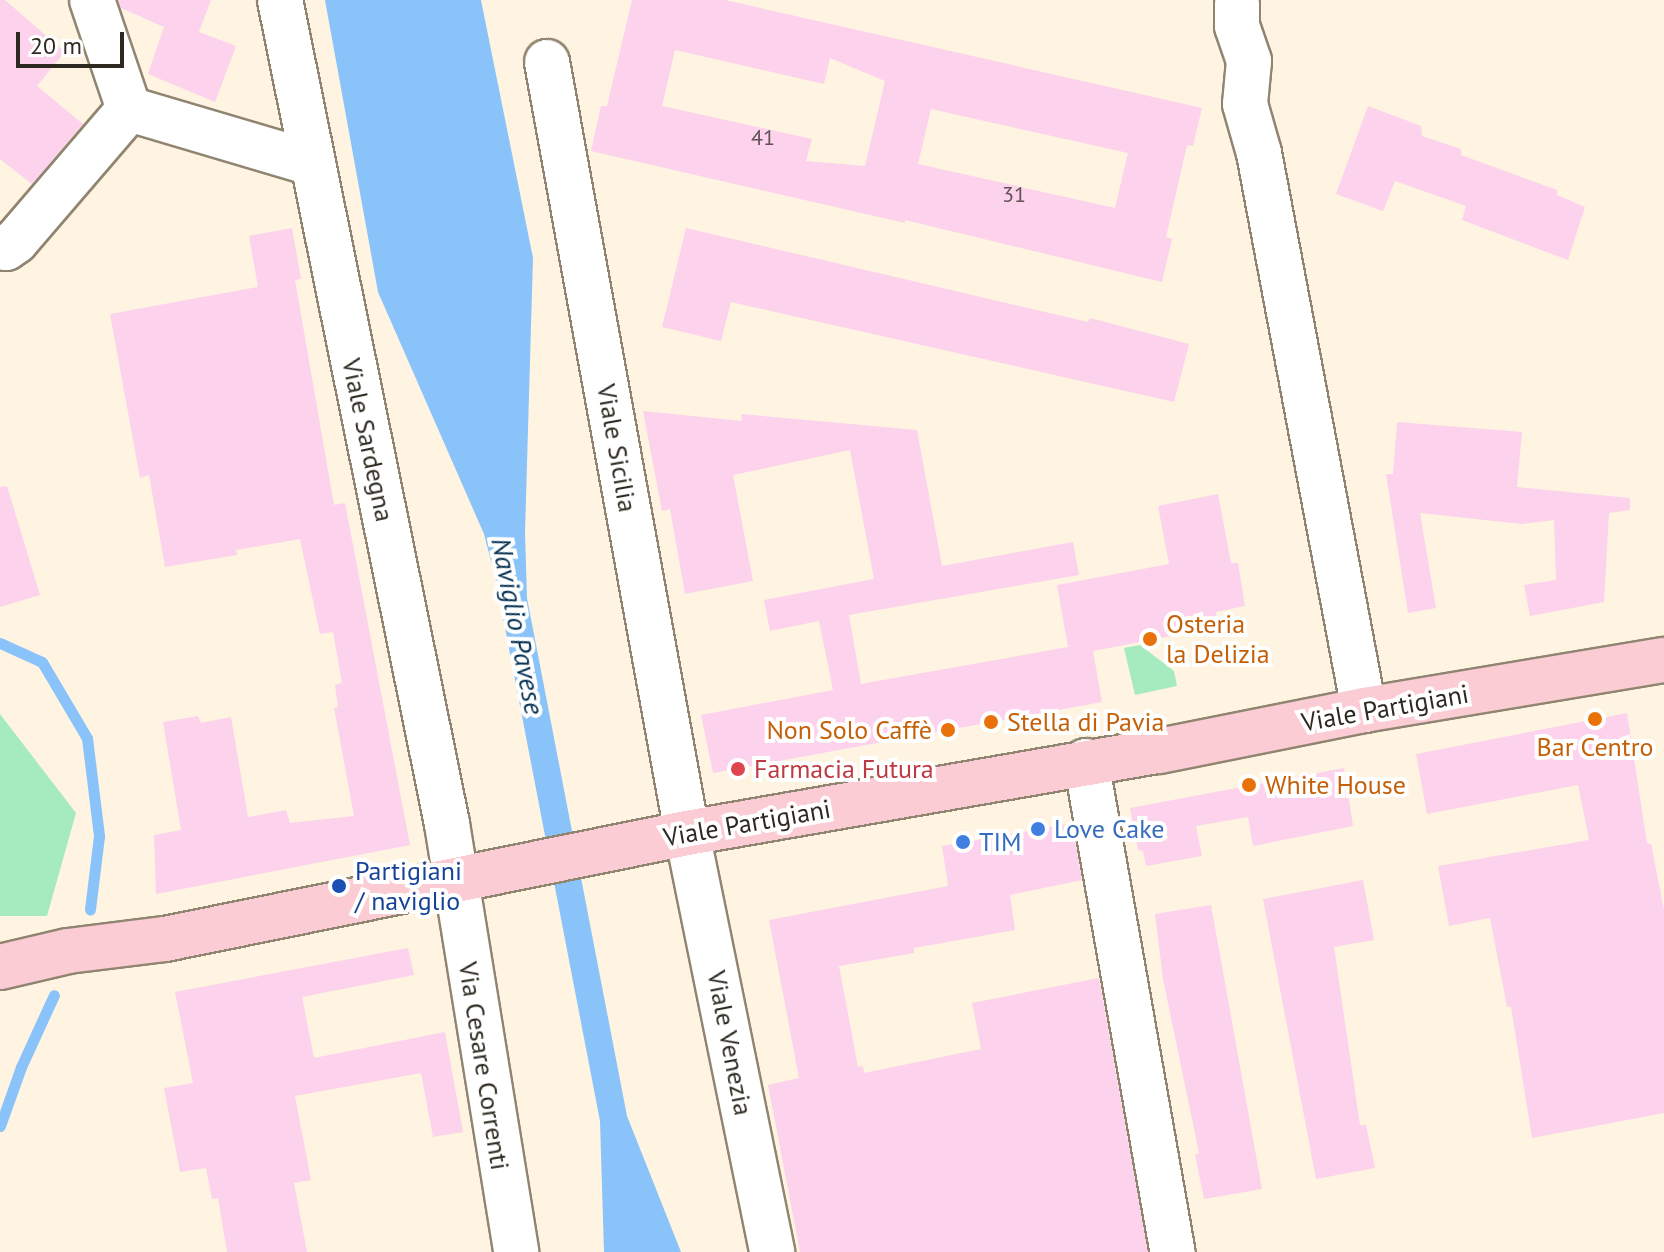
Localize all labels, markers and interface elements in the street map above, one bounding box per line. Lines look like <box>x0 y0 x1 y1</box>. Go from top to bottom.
scale bar <box>20 16 128 66</box>
text: 20 m <box>30 30 82 61</box>
house number: 41 <box>751 125 775 151</box>
house number: 31 <box>1002 182 1026 208</box>
street label: Viale Sardegna <box>335 356 401 524</box>
street label: Viale Sicilia <box>590 382 644 514</box>
water label: Naviglio Pavese <box>484 535 552 717</box>
place label: Osteria la Delizia <box>1166 608 1270 670</box>
marker: Osteria la Delizia <box>1141 630 1159 648</box>
street label: Viale Partigiani <box>1299 678 1471 738</box>
place label: Stella di Pavia <box>1007 706 1164 738</box>
marker: Bar Centro <box>1586 710 1604 728</box>
marker: Stella di Pavia <box>982 713 1000 731</box>
place label: Non Solo Caffè <box>766 714 932 746</box>
marker: Non Solo Caffè <box>939 721 957 739</box>
place label: Bar Centro <box>1537 731 1653 763</box>
place label: Farmacia Futura <box>754 753 934 785</box>
marker: Farmacia Futura <box>729 760 747 778</box>
place label: White House <box>1265 769 1406 801</box>
marker: White House <box>1240 776 1258 794</box>
street label: Viale Partigiani <box>661 793 833 853</box>
place label: Love Cake <box>1054 813 1165 845</box>
marker: Love Cake <box>1029 820 1047 838</box>
place label: TIM <box>979 826 1022 858</box>
marker: TIM <box>954 833 972 851</box>
place label: Partigiani / naviglio <box>355 855 462 916</box>
marker: Partigiani / naviglio <box>330 877 348 895</box>
street label: Via Cesare Correnti <box>452 960 516 1172</box>
street label: Viale Venezia <box>701 968 759 1118</box>

